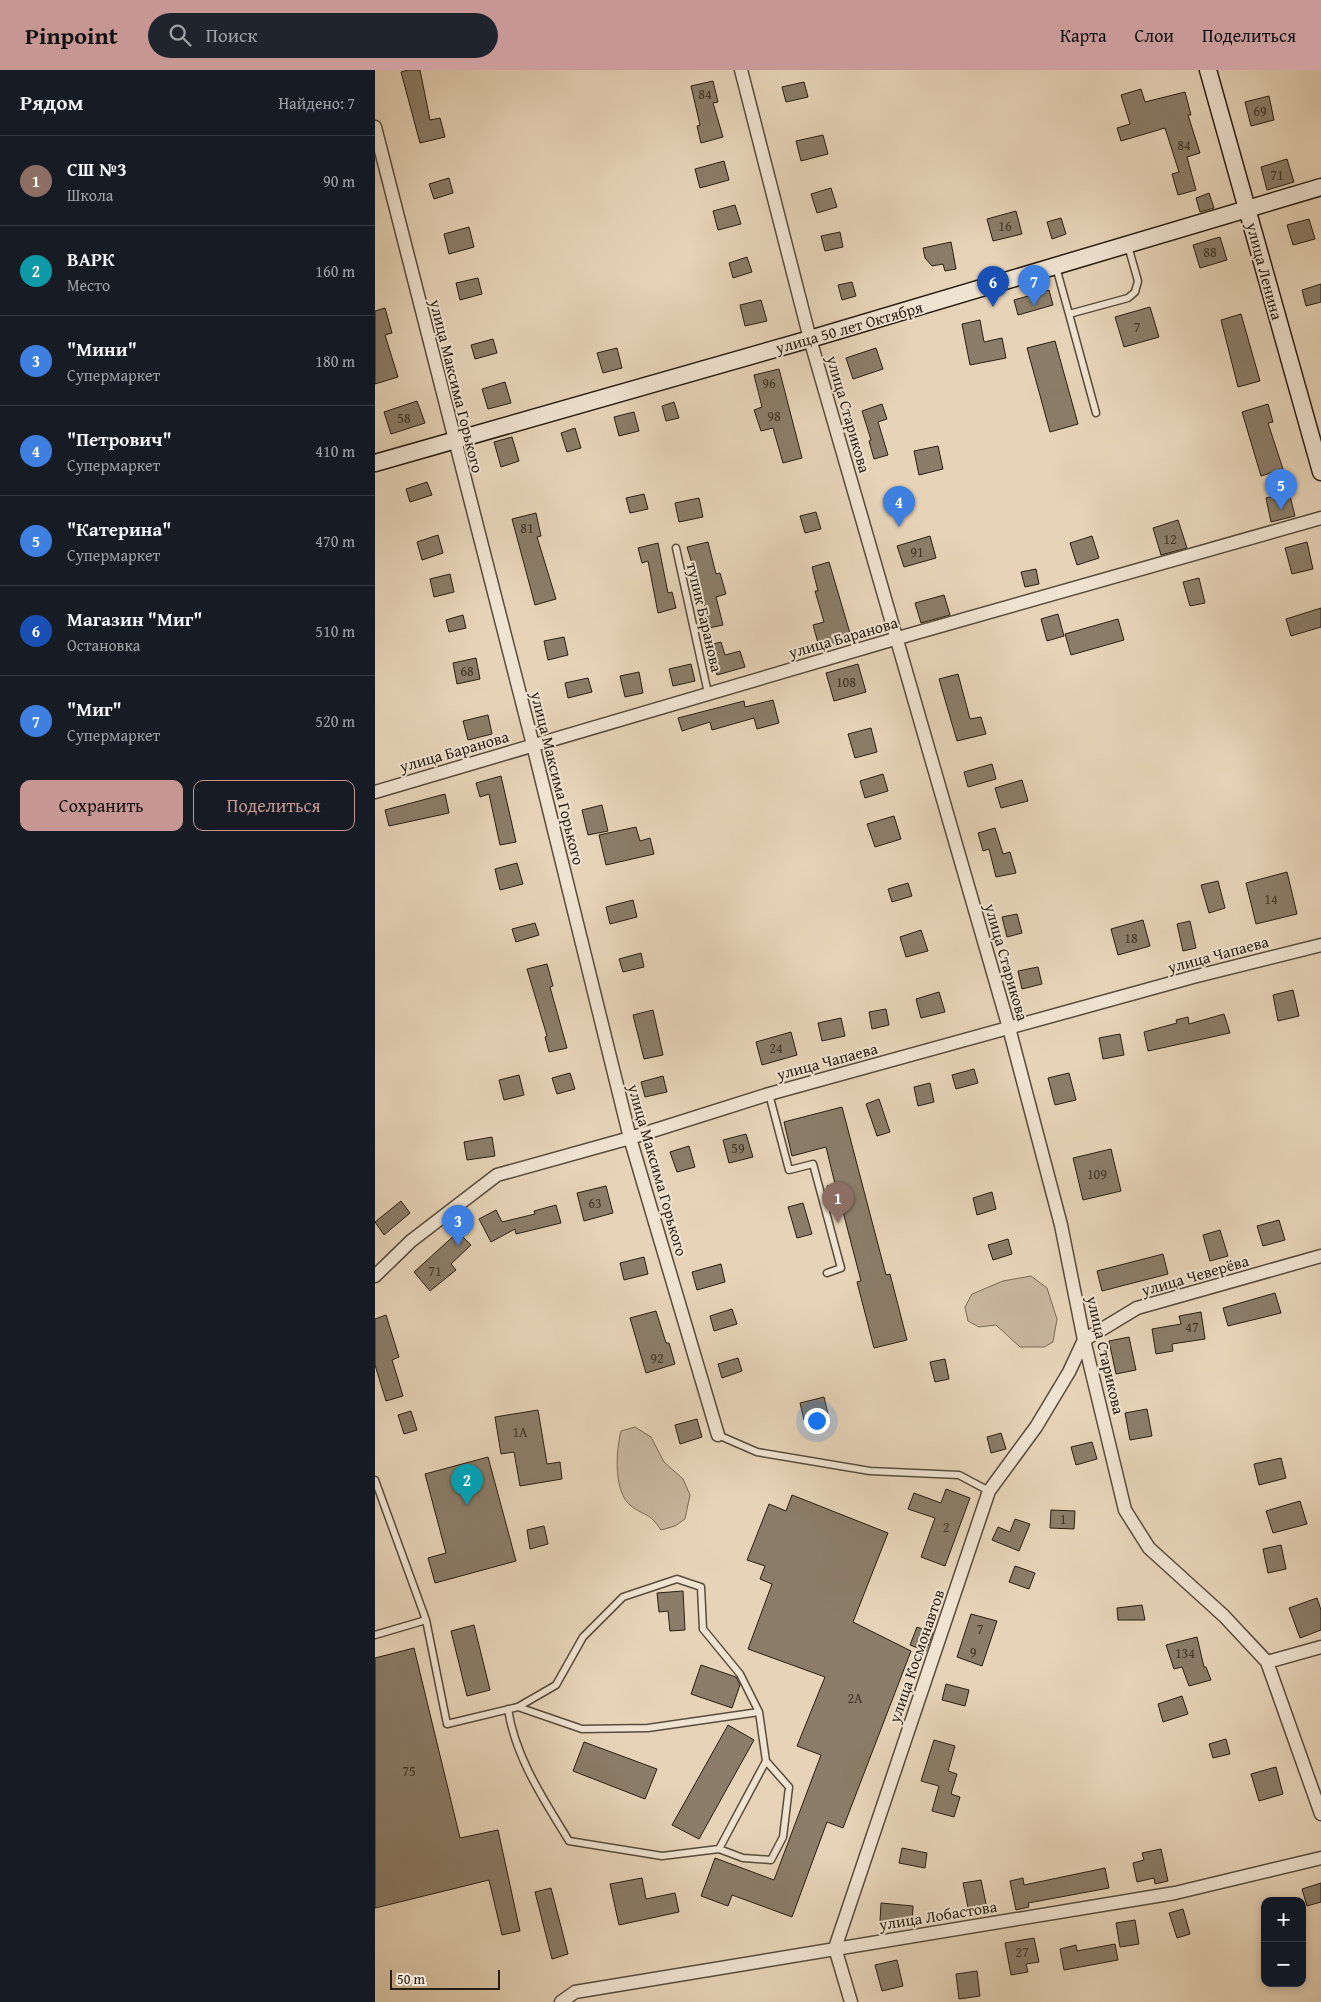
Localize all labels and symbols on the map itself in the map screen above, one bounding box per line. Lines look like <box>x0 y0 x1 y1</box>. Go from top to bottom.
house number: 84 <box>698 84 712 104</box>
house number: 69 <box>1253 101 1267 121</box>
house number: 84 <box>1177 135 1191 155</box>
house number: 71 <box>1270 165 1284 185</box>
house number: 16 <box>998 216 1012 236</box>
street label: улица Ленина <box>1240 219 1290 323</box>
house number: 88 <box>1203 242 1217 262</box>
pin: 7 <box>1018 265 1050 306</box>
pin: 6 <box>977 266 1009 307</box>
street label: улица 50 лет Октября <box>772 295 925 360</box>
street label: улица Максима Горького <box>424 296 490 475</box>
house number: 7 <box>1134 317 1141 337</box>
street label: улица Старикова <box>821 352 877 476</box>
house number: 96 <box>762 373 776 393</box>
house number: 98 <box>767 406 781 426</box>
house number: 58 <box>397 408 411 428</box>
pin: 5 <box>1265 469 1297 510</box>
pin: 4 <box>883 486 915 527</box>
house number: 81 <box>520 518 534 538</box>
house number: 12 <box>1163 529 1177 549</box>
house number: 91 <box>910 542 924 562</box>
street label: тупик Баранова <box>681 560 729 675</box>
street label: улица Баранова <box>785 610 901 664</box>
house number: 68 <box>460 661 474 681</box>
house number: 108 <box>836 672 856 692</box>
street label: улица Максима Горького <box>525 688 591 867</box>
street label: улица Баранова <box>396 724 512 778</box>
house number: 14 <box>1264 889 1278 909</box>
street label: улица Старикова <box>979 900 1035 1024</box>
house number: 18 <box>1124 928 1138 948</box>
street label: улица Чапаева <box>1164 929 1272 979</box>
street label: улица Чапаева <box>773 1036 881 1086</box>
house number: 24 <box>769 1038 783 1058</box>
street label: улица Максима Горького <box>622 1080 694 1259</box>
house number: 59 <box>731 1138 745 1158</box>
house number: 109 <box>1087 1164 1107 1184</box>
pin: 1 <box>822 1182 854 1223</box>
house number: 63 <box>588 1193 602 1213</box>
pin: 3 <box>442 1205 474 1246</box>
street label: улица Чеверёва <box>1137 1248 1252 1302</box>
house number: 71 <box>428 1261 442 1281</box>
street label: улица Старикова <box>1080 1292 1131 1417</box>
house number: 47 <box>1185 1317 1199 1337</box>
house number: 92 <box>650 1348 664 1368</box>
your location <box>804 1408 830 1434</box>
house number: 1А <box>512 1422 528 1442</box>
pin: 2 <box>451 1464 483 1505</box>
house number: 1 <box>1060 1509 1066 1529</box>
house number: 2 <box>943 1517 949 1537</box>
street label: улица Космонавтов <box>882 1586 950 1727</box>
house number: 7 <box>977 1619 984 1639</box>
house number: 9 <box>970 1642 977 1662</box>
house number: 134 <box>1175 1643 1195 1663</box>
house number: 2А <box>847 1688 863 1708</box>
house number: 75 <box>402 1761 416 1781</box>
street label: улица Лобастова <box>876 1894 999 1936</box>
house number: 27 <box>1015 1942 1029 1962</box>
scale bar <box>390 1967 500 1990</box>

